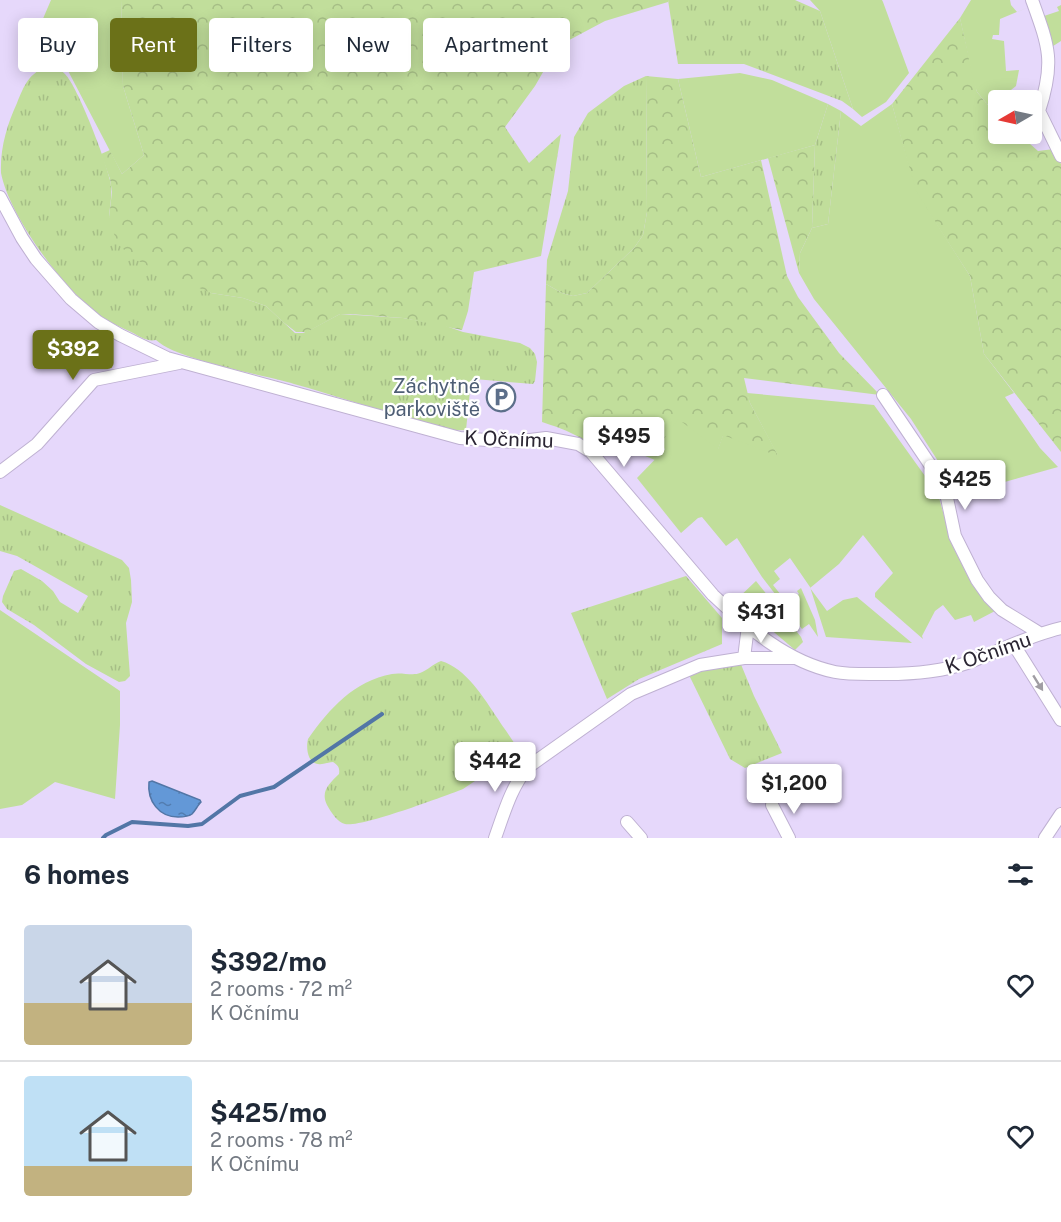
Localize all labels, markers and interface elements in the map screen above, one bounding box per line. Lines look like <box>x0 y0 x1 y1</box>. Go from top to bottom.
chip: Buy <box>18 18 98 72</box>
chip: Rent <box>110 18 197 72</box>
chip: Filters <box>209 18 313 72</box>
chip: New <box>325 18 411 72</box>
chip: Apartment <box>423 18 570 72</box>
north arrow <box>988 90 1042 144</box>
map controls <box>988 90 1042 144</box>
pin: $392 <box>37 330 109 381</box>
text: $392 <box>47 337 99 361</box>
place label: Záchytné parkoviště <box>384 374 480 421</box>
parking icon: Záchytné parkoviště <box>485 381 517 413</box>
pin: $495 <box>588 417 660 468</box>
text: $495 <box>597 424 651 448</box>
street label: K Očnímu <box>464 425 554 453</box>
pin: $425 <box>929 460 1001 511</box>
text: $425 <box>939 467 991 491</box>
pin: $431 <box>725 593 797 644</box>
text: $431 <box>737 600 785 624</box>
street label: K Očnímu <box>942 627 1034 679</box>
one-way arrow <box>1032 674 1043 691</box>
pin: $442 <box>459 742 531 793</box>
text: $442 <box>469 749 521 773</box>
pin: $1,200 <box>745 764 843 815</box>
text: $1,200 <box>761 771 827 795</box>
icon: filters <box>1004 858 1037 891</box>
text: 6 homes <box>24 859 129 890</box>
text: $392/mo <box>210 946 327 977</box>
icon: home <box>72 949 144 1021</box>
icon: heart <box>1004 969 1037 1002</box>
text: 2 rooms · 72 m² <box>210 977 352 1001</box>
text: K Očnímu <box>210 1001 299 1025</box>
text: $425/mo <box>210 1097 327 1128</box>
icon: home <box>72 1100 144 1172</box>
icon: heart <box>1004 1120 1037 1153</box>
text: 2 rooms · 78 m² <box>210 1128 353 1152</box>
text: K Očnímu <box>210 1152 299 1176</box>

